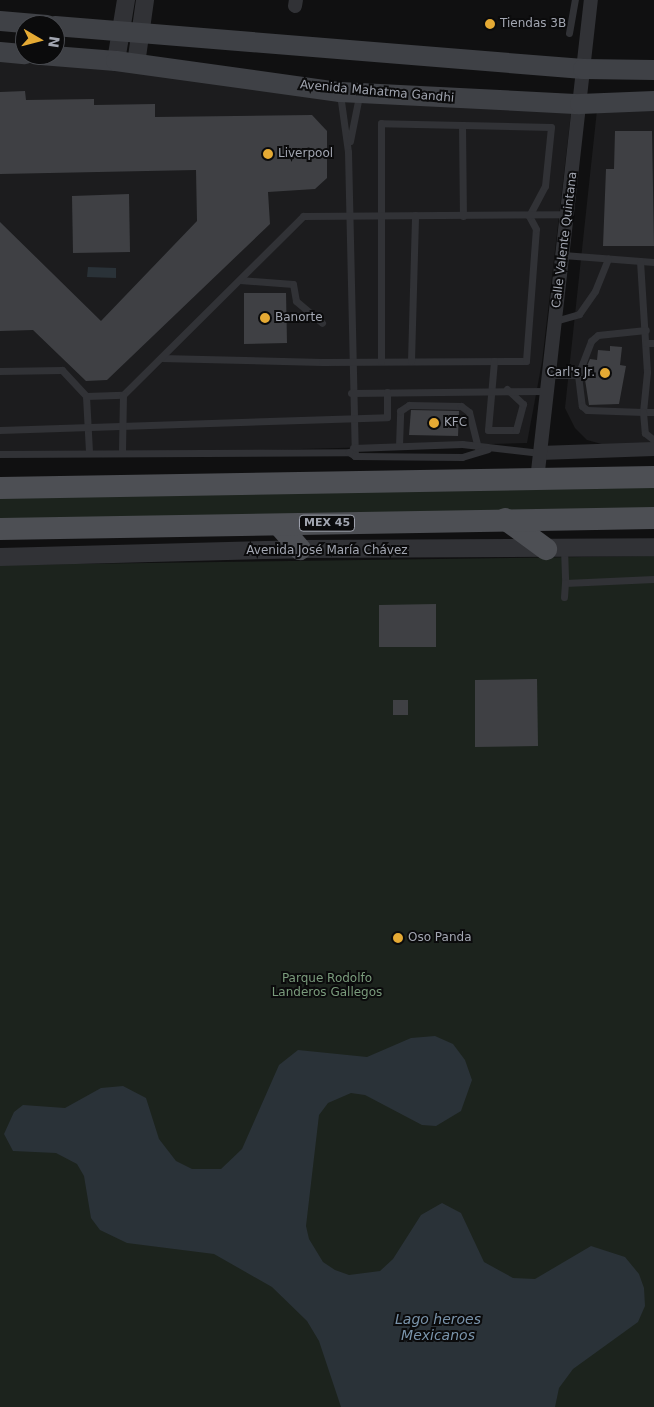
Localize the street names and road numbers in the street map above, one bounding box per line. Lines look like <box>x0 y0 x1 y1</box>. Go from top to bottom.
street label: Avenida Mahatma Gandhi <box>299 78 455 106</box>
street label: Calle Valente Quintana <box>549 171 581 309</box>
road number: MEX 45 <box>298 514 356 532</box>
street label: Avenida José María Chávez <box>246 544 408 558</box>

